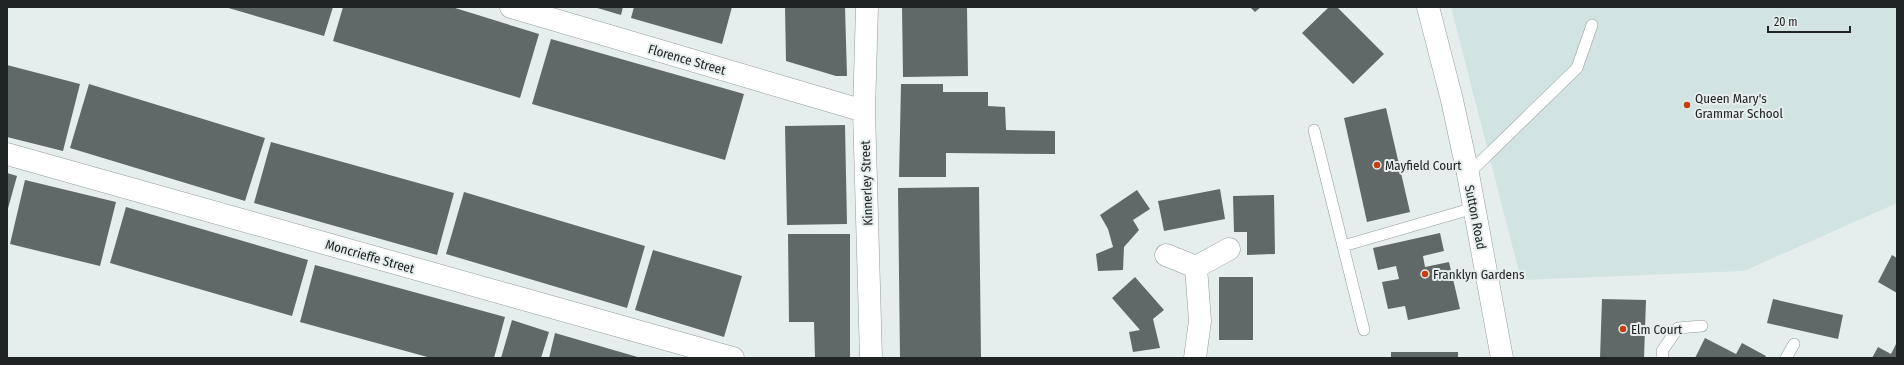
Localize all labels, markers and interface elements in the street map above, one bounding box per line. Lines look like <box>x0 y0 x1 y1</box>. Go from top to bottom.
scale bar <box>1768 8 1850 34</box>
text: 20 m <box>1774 15 1798 29</box>
street label: Florence Street <box>646 41 728 78</box>
place label: Queen Mary's Grammar School <box>1695 91 1783 121</box>
marker: Queen Mary's Grammar School <box>1682 100 1692 110</box>
street label: Kinnerley Street <box>857 139 875 226</box>
place label: Mayfield Court <box>1385 158 1462 173</box>
marker: Mayfield Court <box>1372 160 1382 170</box>
street label: Sutton Road <box>1462 184 1489 251</box>
street label: Moncrieffe Street <box>324 237 417 277</box>
place label: Franklyn Gardens <box>1433 267 1525 282</box>
marker: Franklyn Gardens <box>1420 269 1430 279</box>
place label: Elm Court <box>1631 322 1683 337</box>
marker: Elm Court <box>1618 324 1628 334</box>

